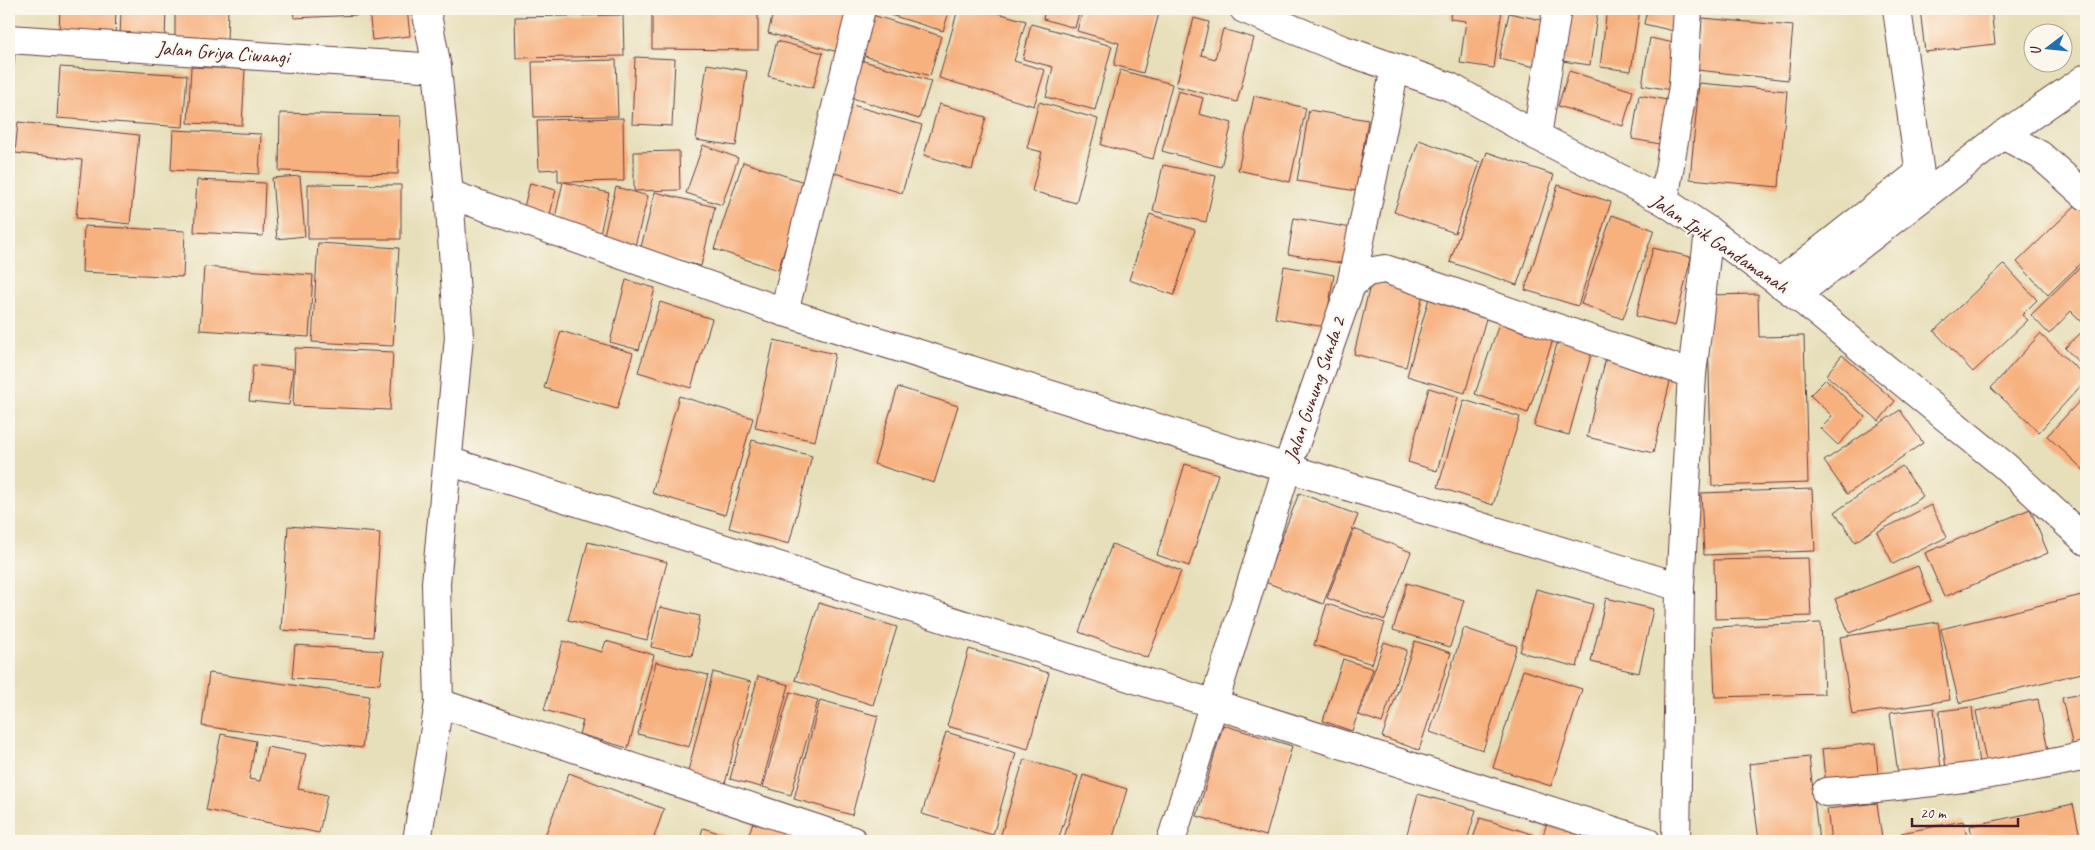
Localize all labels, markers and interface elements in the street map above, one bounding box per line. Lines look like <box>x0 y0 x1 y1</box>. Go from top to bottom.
north arrow <box>2022 22 2072 72</box>
street label: Jalan Griya Ciwangi <box>155 35 292 70</box>
text: U <box>2026 43 2045 57</box>
street label: Jalan Ipik Gandamanah <box>1645 187 1794 299</box>
street label: Jalan Gunung Sunda 2 <box>1278 312 1351 465</box>
scale bar <box>1912 795 2019 827</box>
text: 20 m <box>1920 804 1947 823</box>

